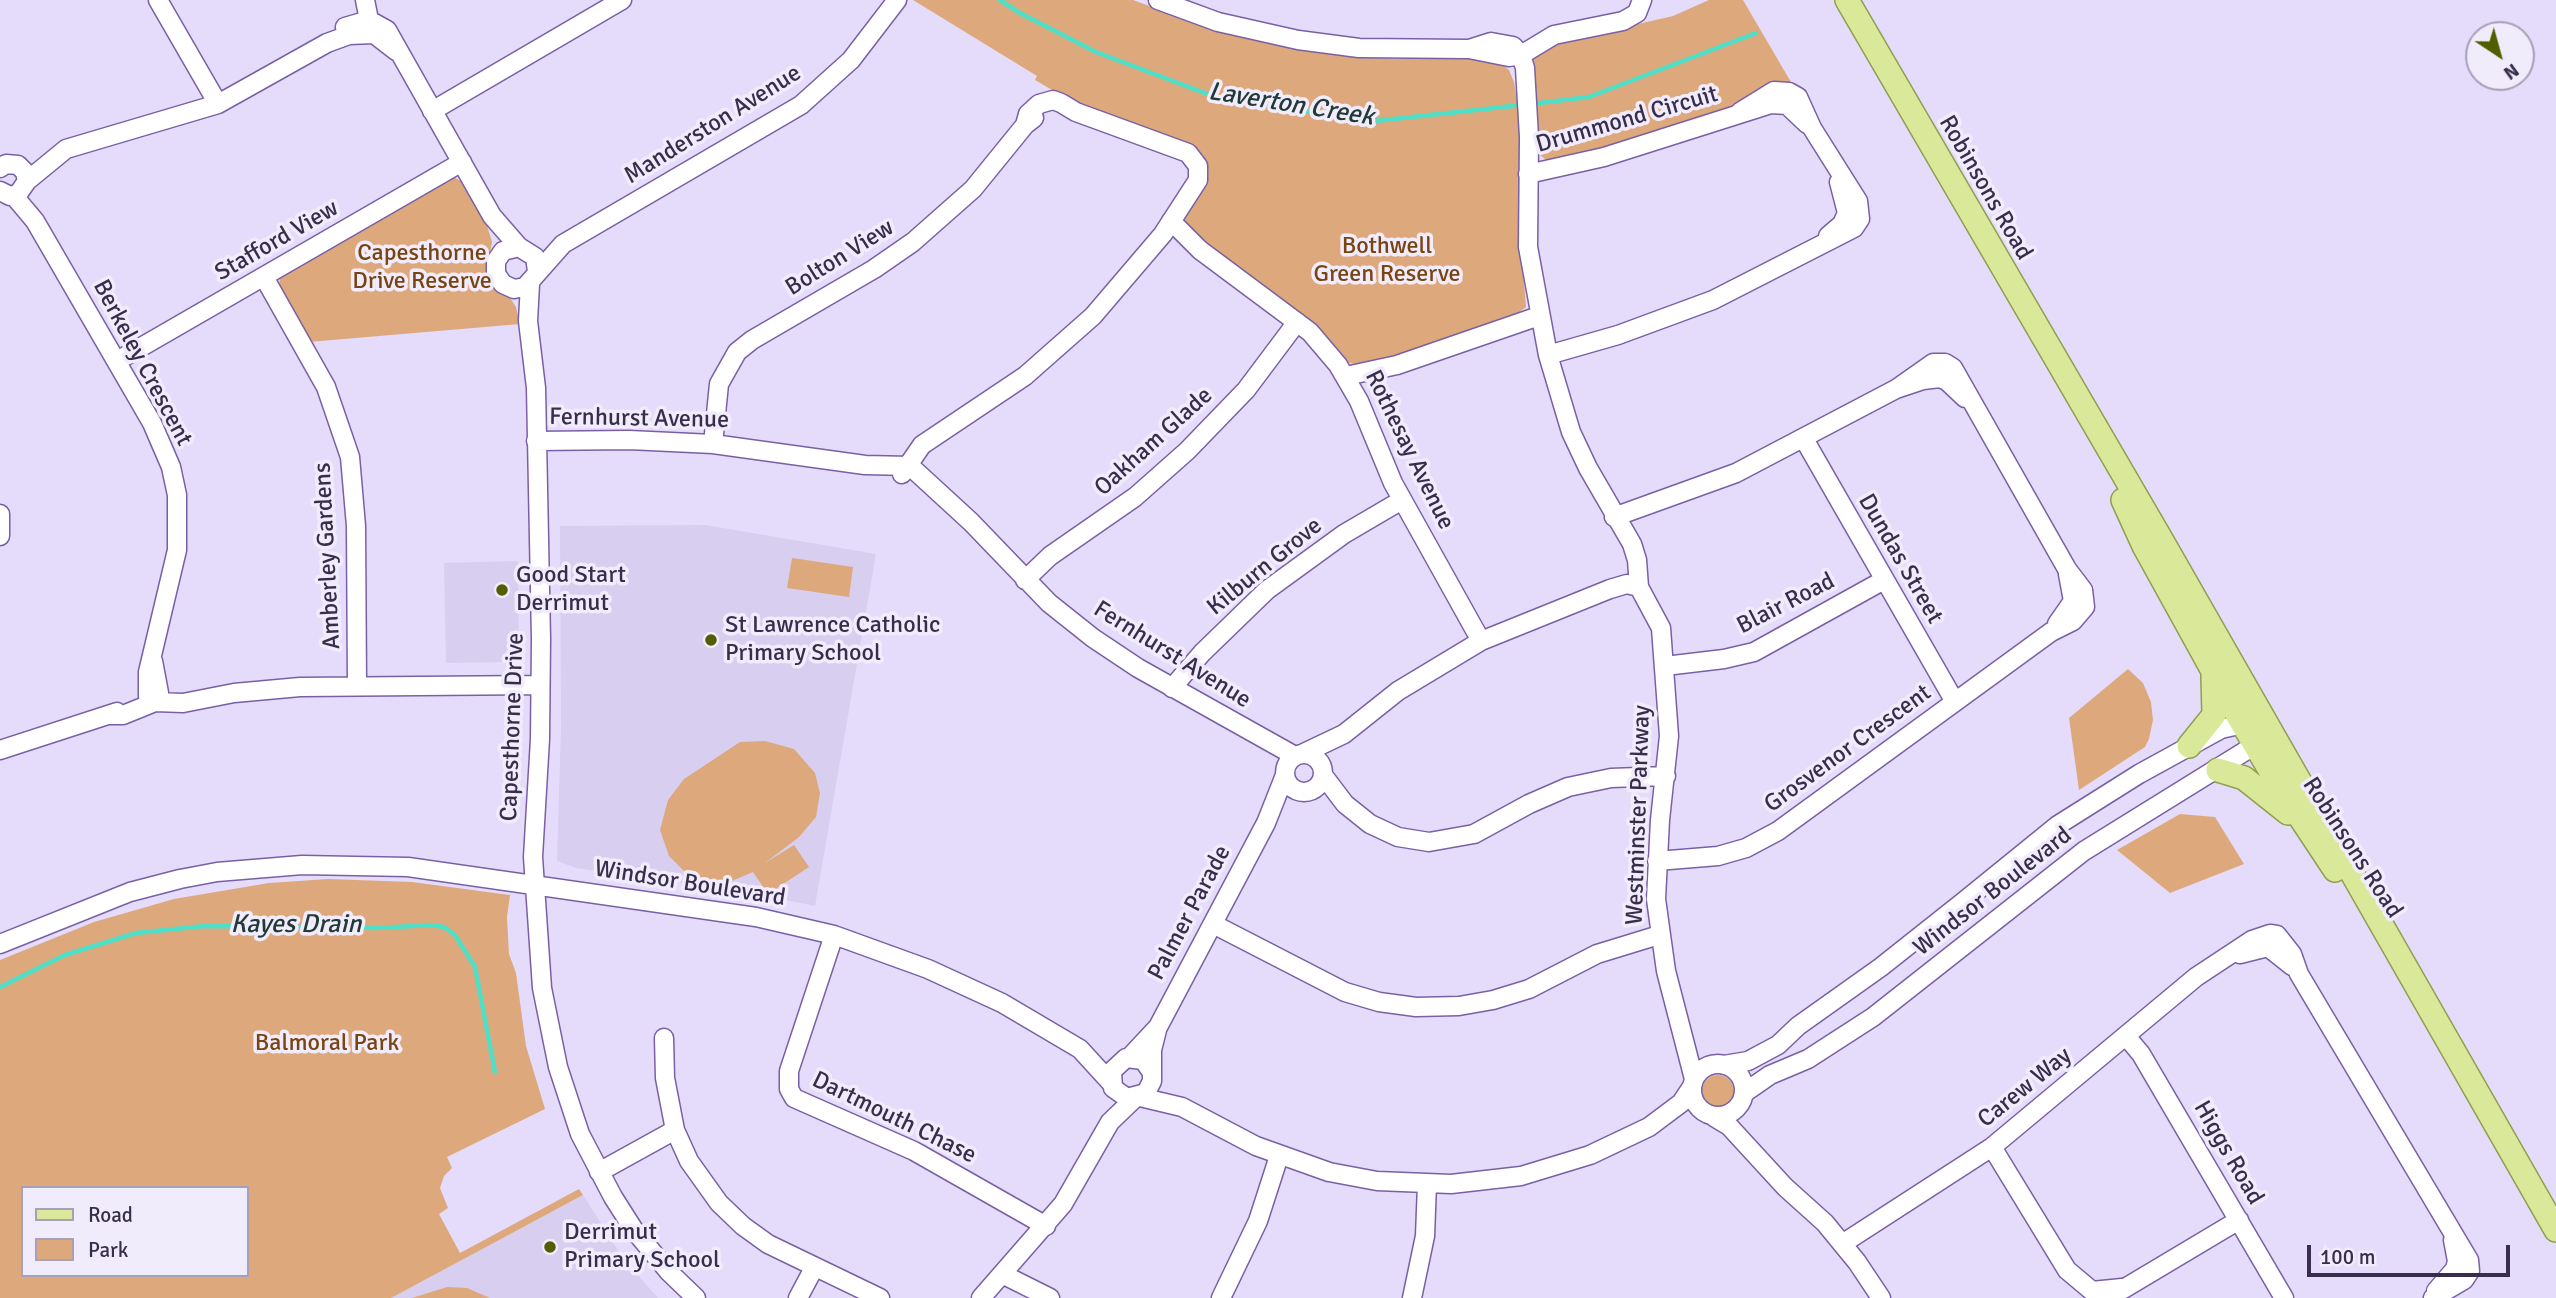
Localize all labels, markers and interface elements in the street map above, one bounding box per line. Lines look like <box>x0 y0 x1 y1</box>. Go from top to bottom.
north arrow <box>2465 21 2535 91</box>
text: N <box>2499 58 2524 85</box>
street label: Manderston Avenue <box>619 59 807 191</box>
water label: Laverton Creek <box>1206 77 1376 133</box>
street label: Drummond Circuit <box>1533 80 1721 160</box>
street label: Robinsons Road <box>1932 111 2038 265</box>
street label: Stafford View <box>210 194 344 288</box>
street label: Bolton View <box>781 213 899 303</box>
park label: Bothwell Green Reserve <box>1314 233 1460 289</box>
park label: Capesthorne Drive Reserve <box>352 240 492 296</box>
street label: Berkeley Crescent <box>86 275 198 451</box>
street label: Rothesay Avenue <box>1358 366 1460 534</box>
street label: Oakham Glade <box>1089 382 1219 502</box>
street label: Fernhurst Avenue <box>549 403 729 435</box>
street label: Amberley Gardens <box>309 462 347 650</box>
street label: Dundas Street <box>1851 489 1949 629</box>
street label: Kilburn Grove <box>1202 512 1328 622</box>
place label: Good Start Derrimut <box>516 562 626 618</box>
street label: Blair Road <box>1732 567 1840 641</box>
marker: Good Start Derrimut <box>494 582 510 598</box>
street label: Fernhurst Avenue <box>1088 595 1256 715</box>
place label: St Lawrence Catholic Primary School <box>725 612 940 668</box>
street label: Capesthorne Drive <box>495 632 531 822</box>
marker: St Lawrence Catholic Primary School <box>703 632 719 648</box>
street label: Grosvenor Crescent <box>1759 679 1937 819</box>
street label: Westminster Parkway <box>1621 704 1657 926</box>
street label: Robinsons Road <box>2296 772 2408 924</box>
street label: Windsor Boulevard <box>1908 821 2078 963</box>
street label: Palmer Parade <box>1142 841 1238 985</box>
street label: Windsor Boulevard <box>593 855 787 913</box>
water label: Kayes Drain <box>231 909 361 941</box>
park label: Balmoral Park <box>255 1030 399 1058</box>
street label: Carew Way <box>1972 1042 2078 1134</box>
street label: Dartmouth Chase <box>807 1066 981 1170</box>
street label: Higgs Road <box>2187 1096 2269 1210</box>
legend <box>21 1186 248 1277</box>
text: Road <box>88 1202 133 1228</box>
place label: Derrimut Primary School <box>564 1219 720 1275</box>
scale bar <box>2311 1232 2514 1276</box>
text: Park <box>88 1237 128 1263</box>
marker: Derrimut Primary School <box>542 1239 558 1255</box>
text: 100 m <box>2320 1244 2375 1270</box>

